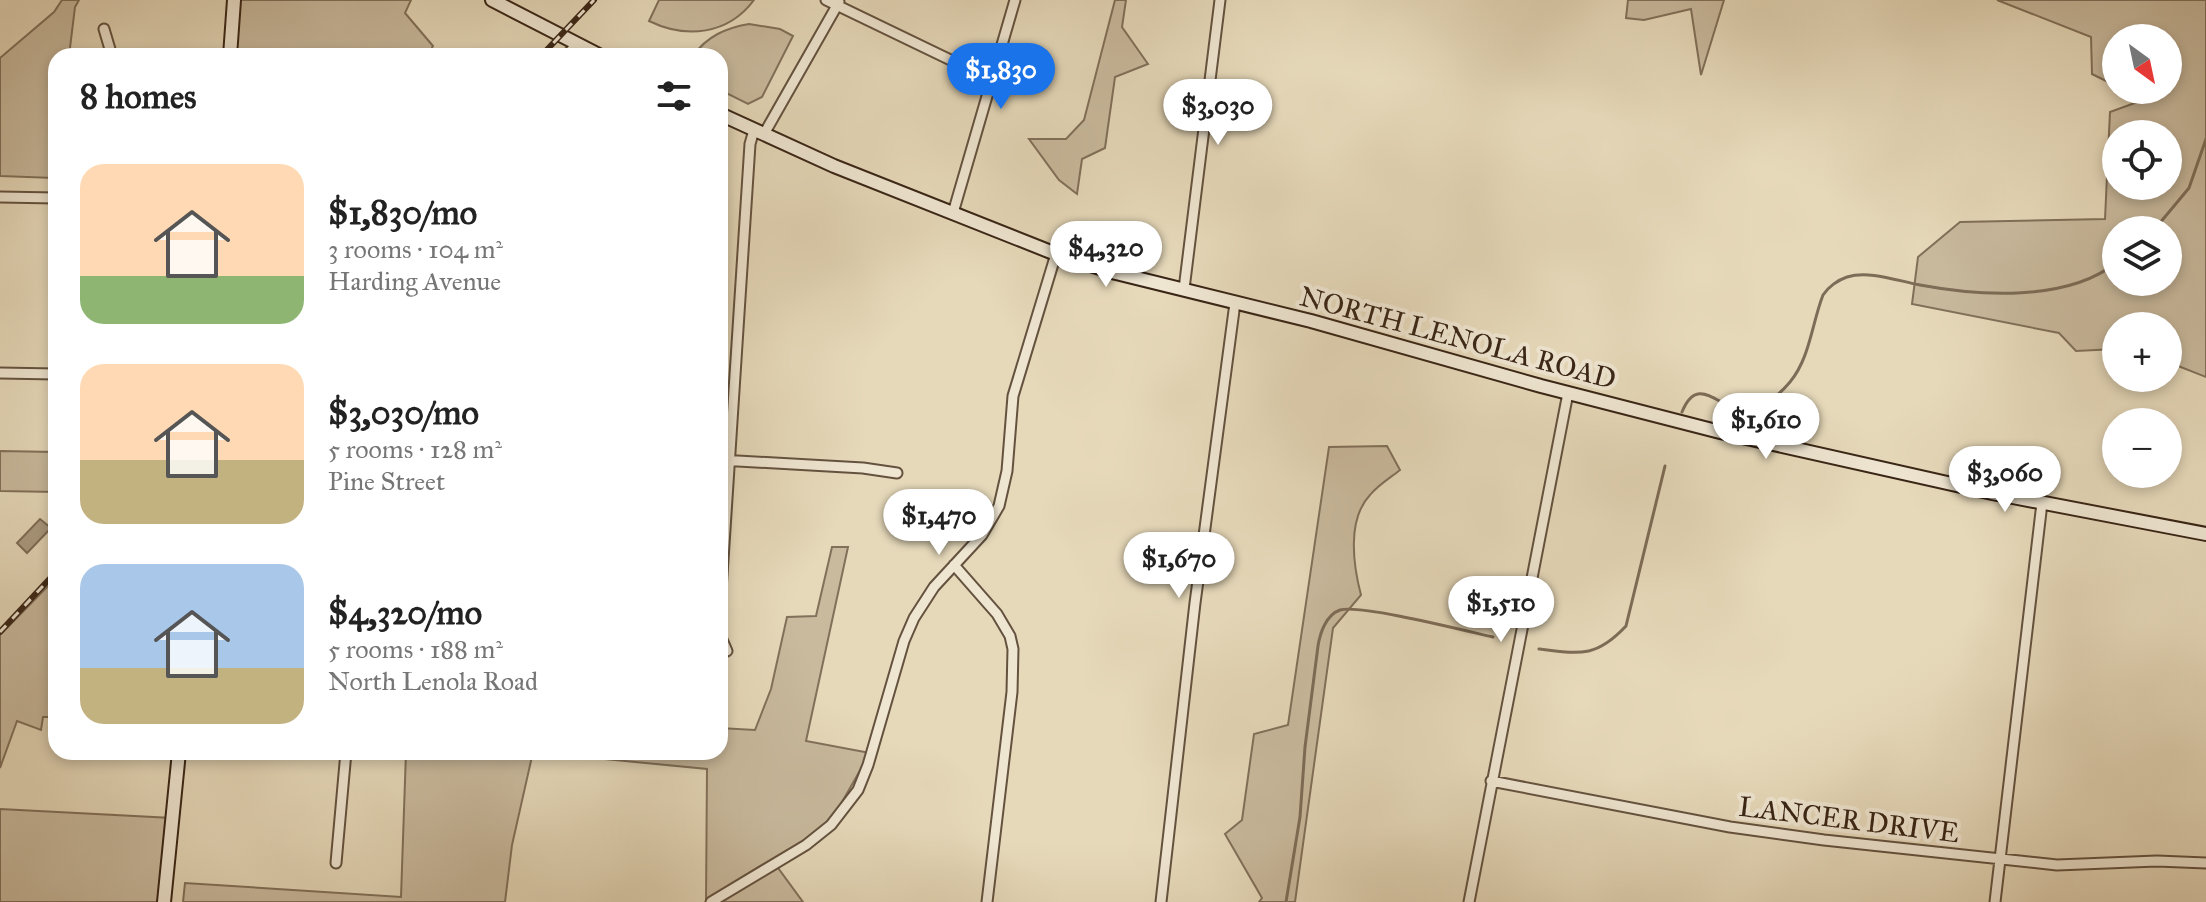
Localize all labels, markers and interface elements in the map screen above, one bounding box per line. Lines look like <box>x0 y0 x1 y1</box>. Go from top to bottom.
north arrow <box>2102 24 2182 104</box>
map controls <box>2102 24 2182 488</box>
pin: $1,830 <box>936 43 1066 111</box>
text: $1,830 <box>965 53 1037 85</box>
icon: filters <box>652 74 696 118</box>
text: 8 homes <box>80 76 196 117</box>
pin: $3,030 <box>1153 79 1283 147</box>
text: $3,030 <box>1181 89 1255 121</box>
button: locate <box>2102 120 2182 200</box>
text: $1,830/mo <box>328 192 477 233</box>
icon: home <box>144 196 240 292</box>
button: layers <box>2102 216 2182 296</box>
pin: $4,320 <box>1041 221 1171 289</box>
text: $4,320 <box>1068 231 1144 263</box>
text: 3 rooms · 104 m² <box>328 233 503 265</box>
text: Harding Avenue <box>328 265 501 297</box>
street label: NORTH LENOLA ROAD <box>1296 278 1620 397</box>
button: + <box>2102 312 2182 392</box>
text: $3,030/mo <box>328 392 479 433</box>
pin: $1,610 <box>1701 393 1831 461</box>
icon: home <box>144 396 240 492</box>
text: $1,610 <box>1730 403 1802 435</box>
button: − <box>2102 408 2182 488</box>
text: 5 rooms · 128 m² <box>328 433 502 465</box>
pin: $3,060 <box>1940 446 2070 514</box>
text: $3,060 <box>1967 456 2043 488</box>
text: Pine Street <box>328 465 445 497</box>
pin: $1,470 <box>874 489 1004 557</box>
text: $1,470 <box>901 499 977 531</box>
pin: $1,670 <box>1114 532 1244 600</box>
text: $1,670 <box>1142 542 1216 574</box>
pin: $1,510 <box>1436 576 1566 644</box>
text: $1,510 <box>1466 586 1536 618</box>
text: $4,320/mo <box>328 592 482 633</box>
icon: home <box>144 596 240 692</box>
text: 5 rooms · 188 m² <box>328 633 503 665</box>
text: North Lenola Road <box>328 665 538 697</box>
street label: LANCER DRIVE <box>1737 789 1961 850</box>

